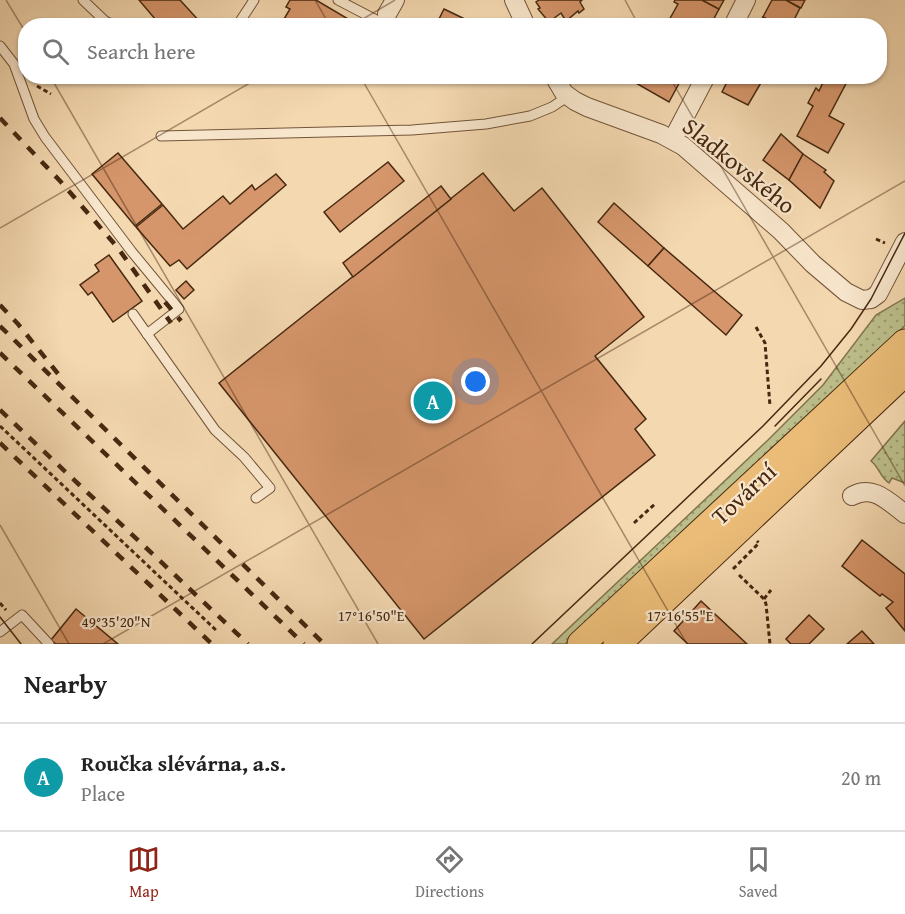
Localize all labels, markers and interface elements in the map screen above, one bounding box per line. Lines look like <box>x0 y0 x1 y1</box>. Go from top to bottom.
search box <box>18 18 887 84</box>
icon: search <box>39 35 72 68</box>
text: Search here <box>87 35 196 67</box>
street label: Sladkovského <box>675 109 803 222</box>
your location <box>461 367 490 396</box>
pin: A <box>414 378 452 424</box>
street label: Tovární <box>703 453 785 533</box>
text: 17°16'50"E <box>338 605 405 626</box>
text: 17°16'55"E <box>647 605 714 626</box>
text: 49°35'20"N <box>82 611 151 632</box>
text: Nearby <box>24 664 107 703</box>
text: Roučka slévárna, a.s. <box>81 747 286 779</box>
text: A <box>37 763 50 792</box>
text: 20 m <box>841 763 881 792</box>
text: Place <box>81 779 125 808</box>
tab: Map <box>127 843 160 903</box>
tab: Directions <box>415 843 484 903</box>
tab: Saved <box>739 843 778 903</box>

